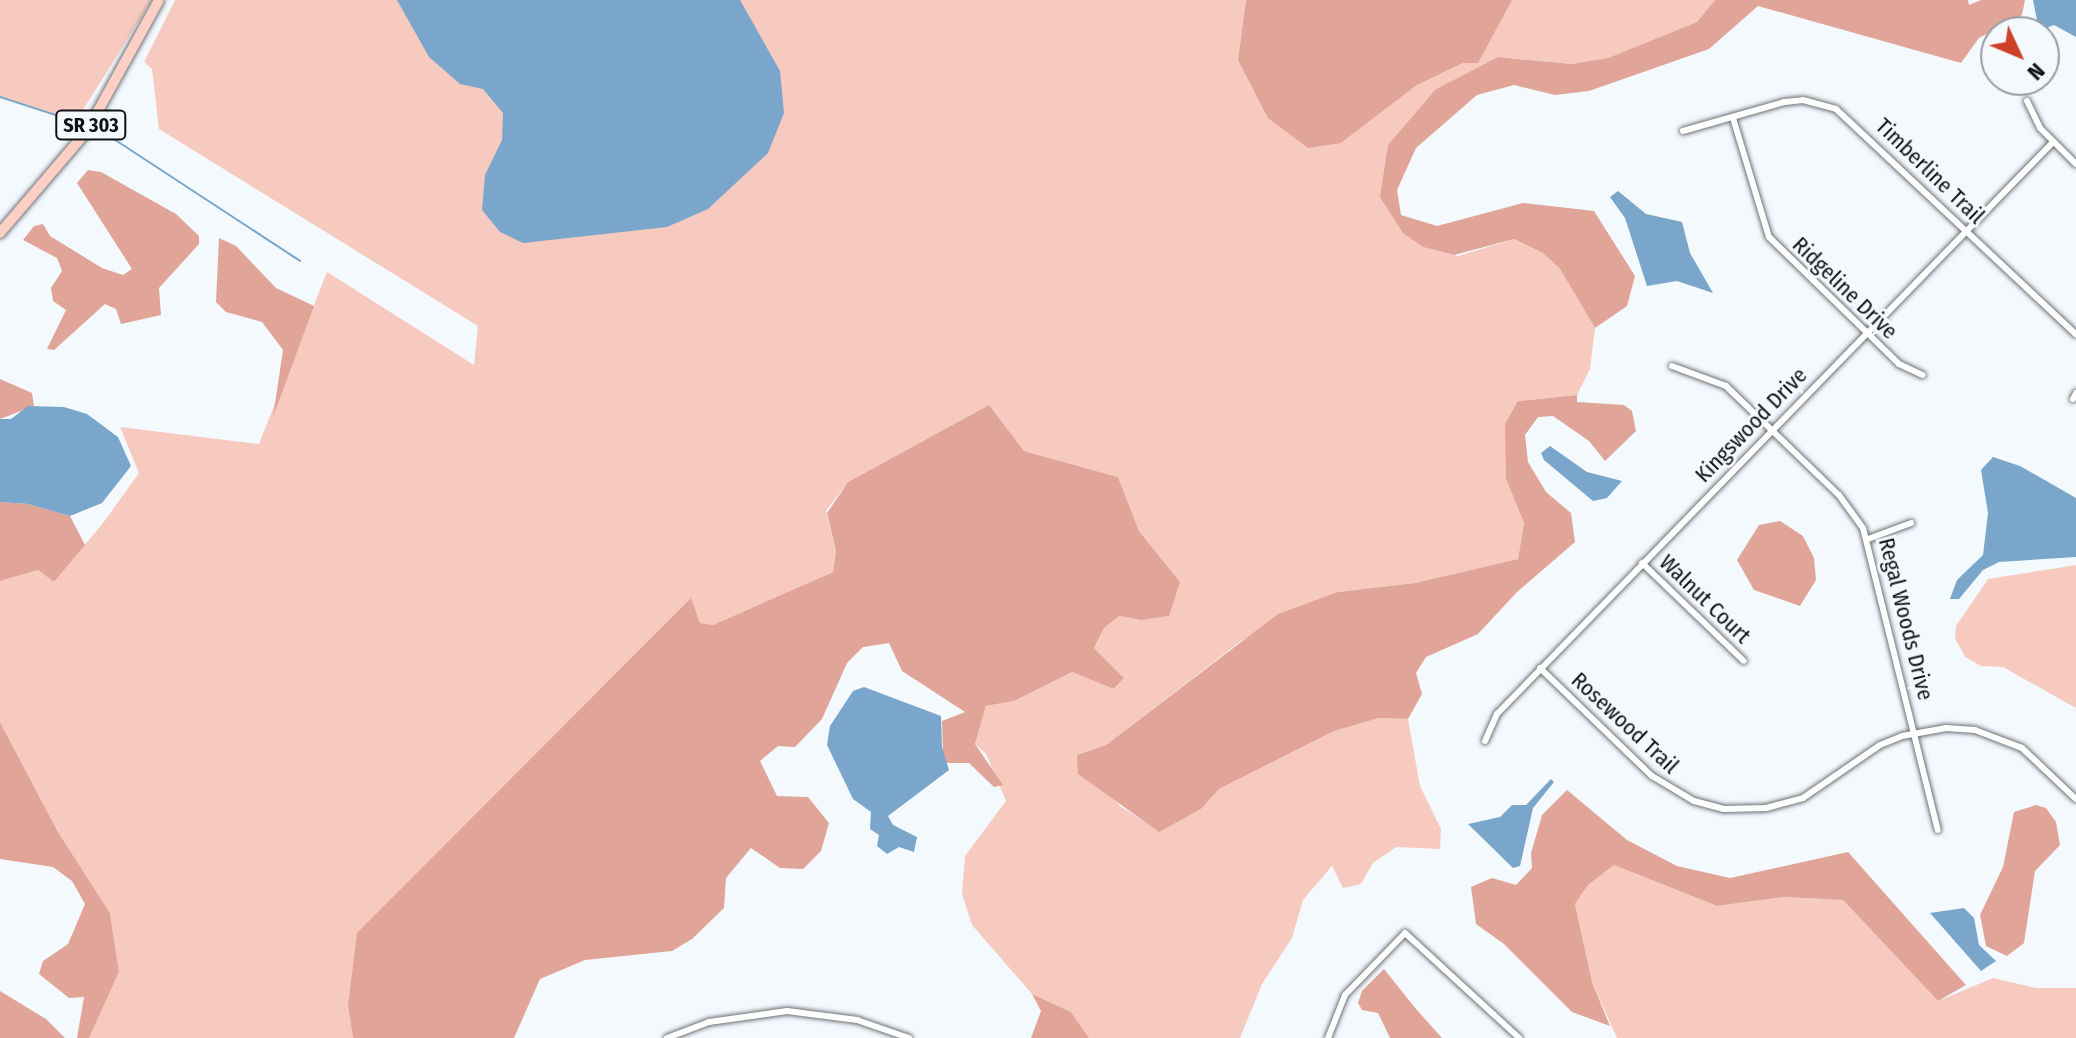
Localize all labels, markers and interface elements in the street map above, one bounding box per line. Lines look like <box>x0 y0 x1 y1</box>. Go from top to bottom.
north arrow <box>1980 16 2060 96</box>
text: N <box>2022 58 2050 86</box>
road number: SR 303 <box>55 109 127 141</box>
street label: Timberline Trail <box>1870 113 1990 229</box>
street label: Ridgeline Drive <box>1787 231 1903 345</box>
street label: Kingswood Drive <box>1690 362 1812 488</box>
street label: Regal Woods Drive <box>1873 535 1939 703</box>
street label: Walnut Court <box>1654 549 1756 649</box>
street label: Rosewood Trail <box>1566 667 1684 779</box>

